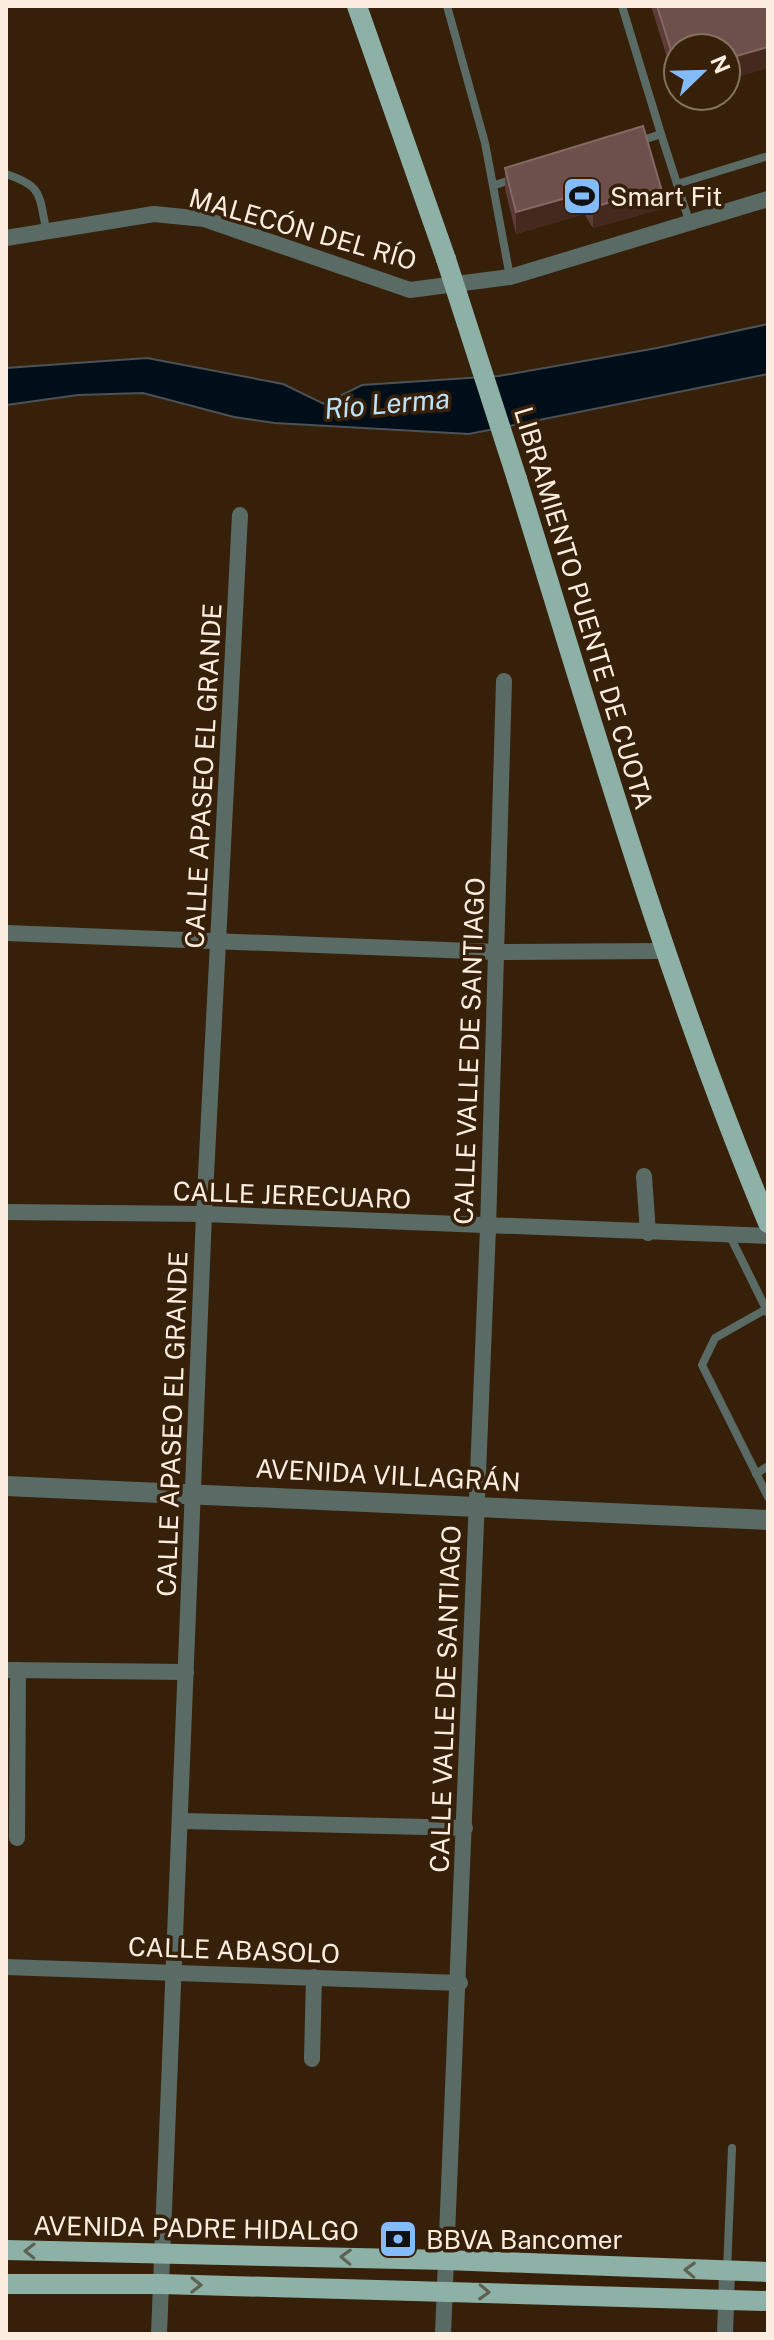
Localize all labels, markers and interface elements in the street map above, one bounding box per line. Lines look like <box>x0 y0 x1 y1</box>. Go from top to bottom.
north arrow <box>662 32 742 112</box>
text: N <box>705 51 736 77</box>
sports icon: Smart Fit <box>561 175 603 217</box>
place label: Smart Fit <box>610 181 722 212</box>
street label: MALECÓN DEL RÍO <box>186 182 420 276</box>
water label: Río Lerma <box>323 381 451 425</box>
street label: LIBRAMIENTO PUENTE DE CUOTA <box>508 403 660 813</box>
street label: CALLE APASEO EL GRANDE <box>178 603 228 949</box>
street label: CALLE VALLE DE SANTIAGO <box>447 877 491 1225</box>
street label: CALLE JERECUARO <box>172 1175 412 1215</box>
street label: CALLE APASEO EL GRANDE <box>150 1251 194 1597</box>
street label: AVENIDA VILLAGRÁN <box>255 1453 521 1497</box>
street label: CALLE VALLE DE SANTIAGO <box>423 1525 467 1873</box>
street label: CALLE ABASOLO <box>127 1931 341 1969</box>
street label: AVENIDA PADRE HIDALGO <box>33 2210 359 2246</box>
bank icon: BBVA Bancomer <box>377 2218 419 2260</box>
place label: BBVA Bancomer <box>426 2224 623 2255</box>
one-way arrow <box>23 2242 36 2259</box>
one-way arrow <box>339 2248 352 2266</box>
one-way arrow <box>683 2262 696 2279</box>
one-way arrow <box>190 2276 203 2293</box>
one-way arrow <box>478 2283 491 2301</box>

